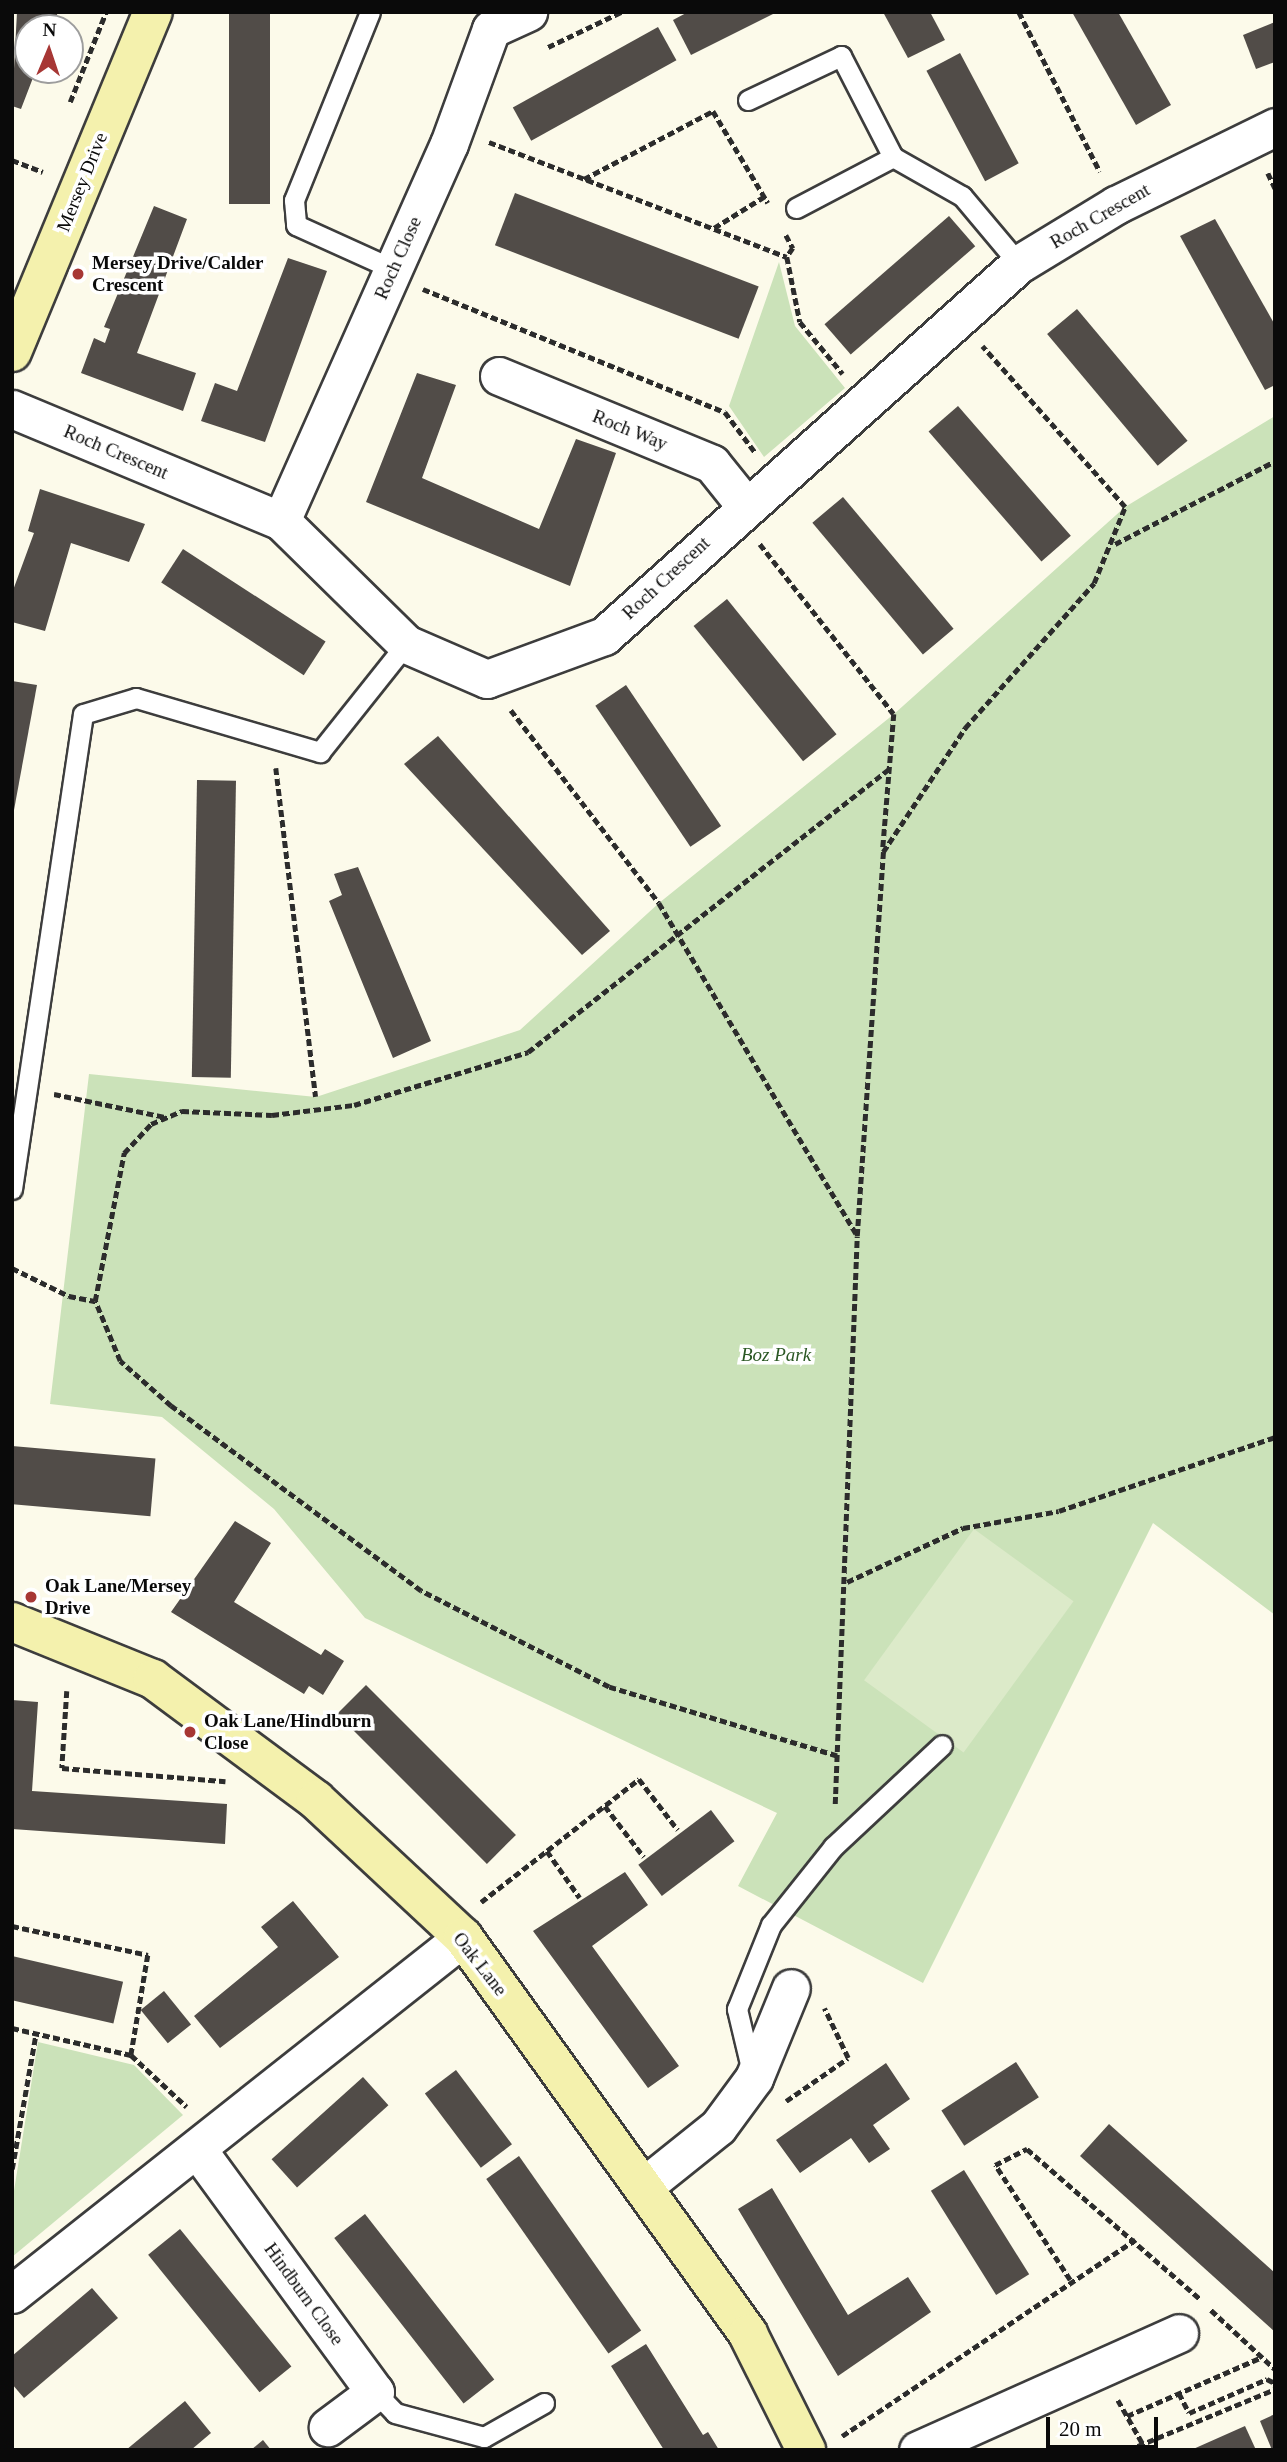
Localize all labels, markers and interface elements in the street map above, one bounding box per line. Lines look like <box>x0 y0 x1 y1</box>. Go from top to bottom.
north arrow <box>14 14 84 84</box>
text: N <box>42 19 57 40</box>
street label: Mersey Drive <box>52 129 112 235</box>
street label: Roch Crescent <box>1046 178 1154 254</box>
street label: Roch Close <box>370 213 426 303</box>
place label: Mersey Drive/Calder Crescent <box>92 252 263 296</box>
marker: Mersey Drive/Calder Crescent <box>70 266 86 282</box>
street label: Roch Way <box>589 405 671 455</box>
street label: Roch Crescent <box>60 420 172 484</box>
street label: Roch Crescent <box>618 532 714 624</box>
park label: Boz Park <box>741 1344 811 1366</box>
place label: Oak Lane/Mersey Drive <box>45 1575 191 1619</box>
marker: Oak Lane/Mersey Drive <box>23 1589 39 1605</box>
place label: Oak Lane/Hindburn Close <box>204 1710 371 1754</box>
marker: Oak Lane/Hindburn Close <box>182 1724 198 1740</box>
street label: Oak Lane <box>448 1928 512 2000</box>
street label: Hindburn Close <box>259 2238 349 2350</box>
scale bar <box>1049 2402 1161 2446</box>
text: 20 m <box>1059 2417 1102 2441</box>

